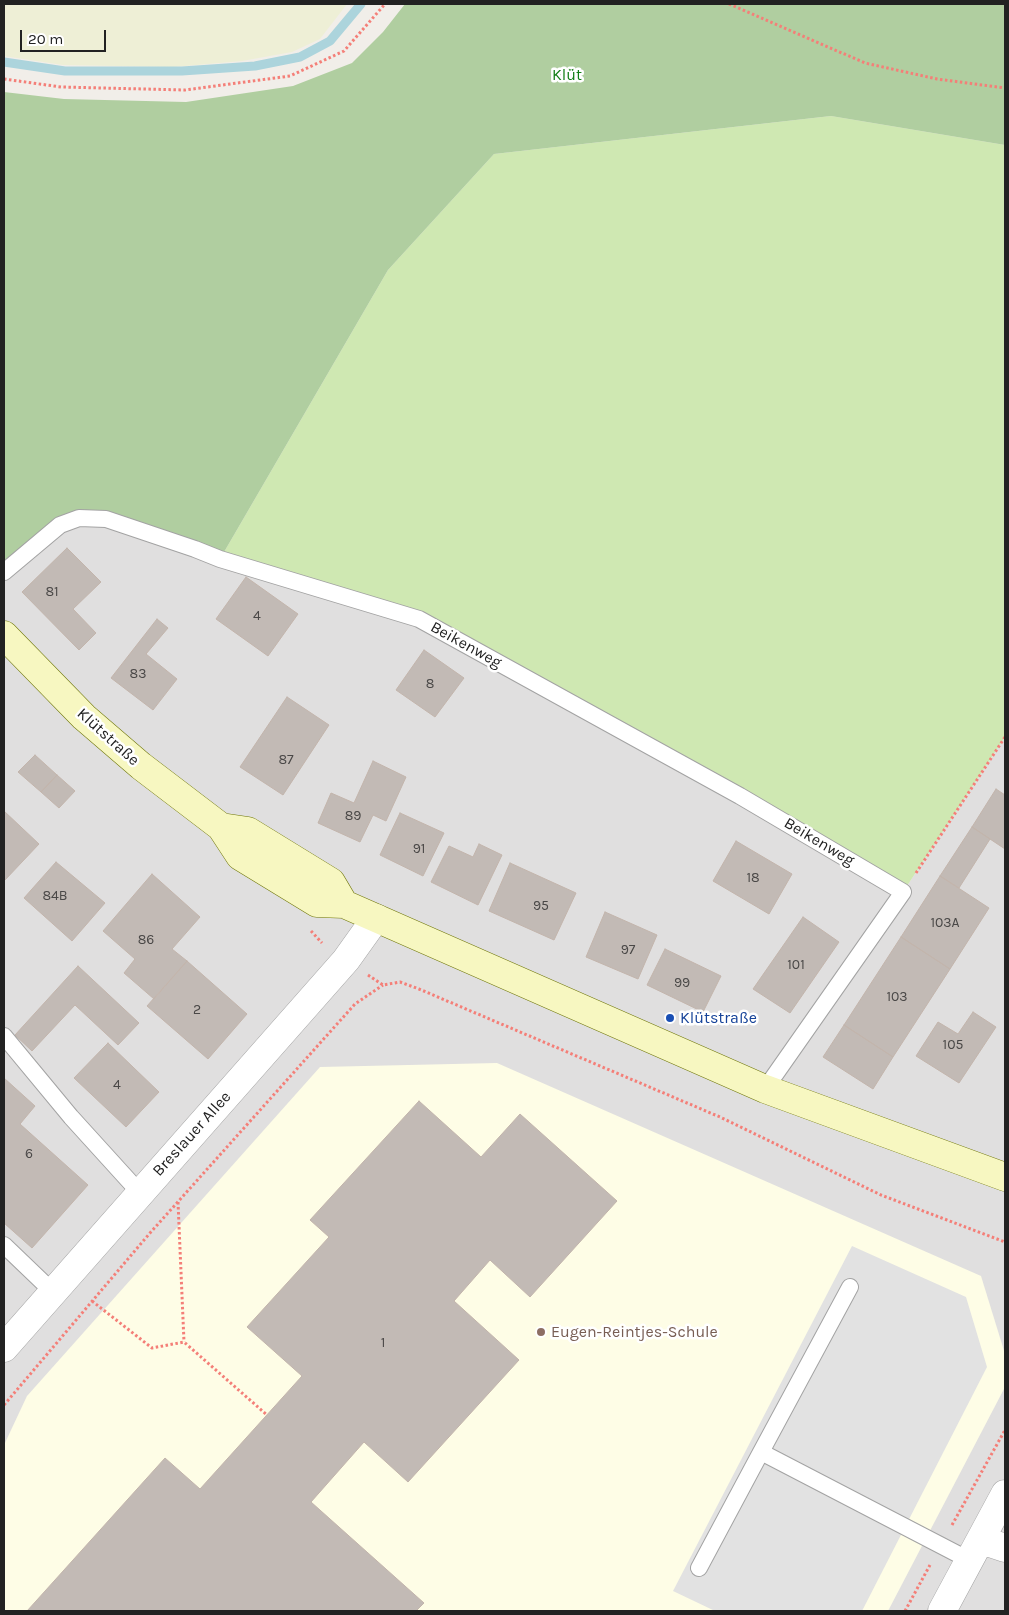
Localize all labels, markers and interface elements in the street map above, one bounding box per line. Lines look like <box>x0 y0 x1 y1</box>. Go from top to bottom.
scale bar <box>22 20 109 52</box>
text: 20 m <box>28 30 63 48</box>
park label: Klüt <box>552 65 582 85</box>
house number: 81 <box>45 584 59 600</box>
house number: 4 <box>253 608 261 624</box>
street label: Beikenweg <box>427 618 505 672</box>
house number: 83 <box>130 666 146 682</box>
house number: 8 <box>426 676 434 692</box>
street label: Klütstraße <box>73 704 143 770</box>
house number: 87 <box>278 752 294 768</box>
house number: 89 <box>345 808 361 824</box>
street label: Beikenweg <box>780 814 858 870</box>
house number: 91 <box>413 841 425 857</box>
house number: 18 <box>746 870 760 886</box>
house number: 84B <box>42 888 68 904</box>
house number: 95 <box>533 898 549 914</box>
house number: 103A <box>930 915 960 931</box>
house number: 86 <box>138 932 154 948</box>
house number: 97 <box>621 942 635 958</box>
house number: 101 <box>787 957 805 973</box>
house number: 99 <box>674 975 690 991</box>
house number: 103 <box>886 989 908 1005</box>
house number: 2 <box>193 1002 201 1018</box>
place label: Klütstraße <box>680 1008 757 1028</box>
marker: Klütstraße <box>664 1012 676 1024</box>
house number: 105 <box>943 1037 963 1053</box>
house number: 4 <box>113 1077 121 1093</box>
street label: Breslauer Allee <box>149 1088 235 1180</box>
house number: 6 <box>25 1146 33 1162</box>
place label: Eugen-Reintjes-Schule <box>551 1322 718 1342</box>
marker: Eugen-Reintjes-Schule <box>535 1326 547 1338</box>
house number: 1 <box>381 1335 385 1351</box>

